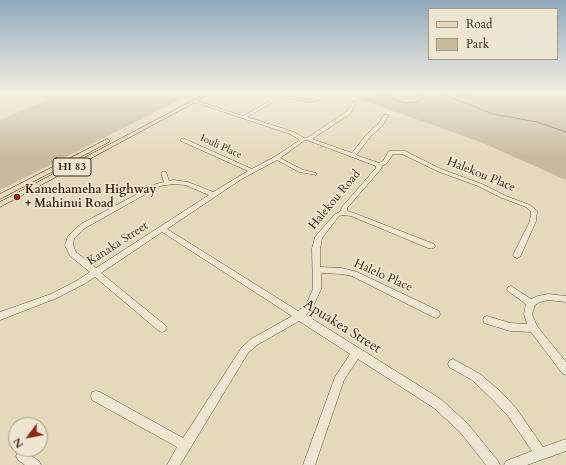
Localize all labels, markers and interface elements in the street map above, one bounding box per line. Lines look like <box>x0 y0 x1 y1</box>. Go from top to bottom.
legend <box>428 8 558 60</box>
text: Road <box>466 16 492 32</box>
text: Park <box>466 36 489 52</box>
street label: Iouli Place <box>198 133 244 161</box>
street label: Halekou Place <box>445 155 517 195</box>
road number: HI 83 <box>53 158 91 176</box>
street label: Halekou Road <box>306 167 364 233</box>
place label: Kamehameha Highway + Mahinui Road <box>25 183 156 211</box>
marker: Kamehameha Highway + Mahinui Road <box>12 192 22 202</box>
street label: Kanaka Street <box>85 219 151 269</box>
street label: Halelo Place <box>351 257 415 295</box>
street label: Apuakea Street <box>300 296 384 358</box>
north arrow <box>8 417 48 457</box>
text: N <box>9 435 27 451</box>

